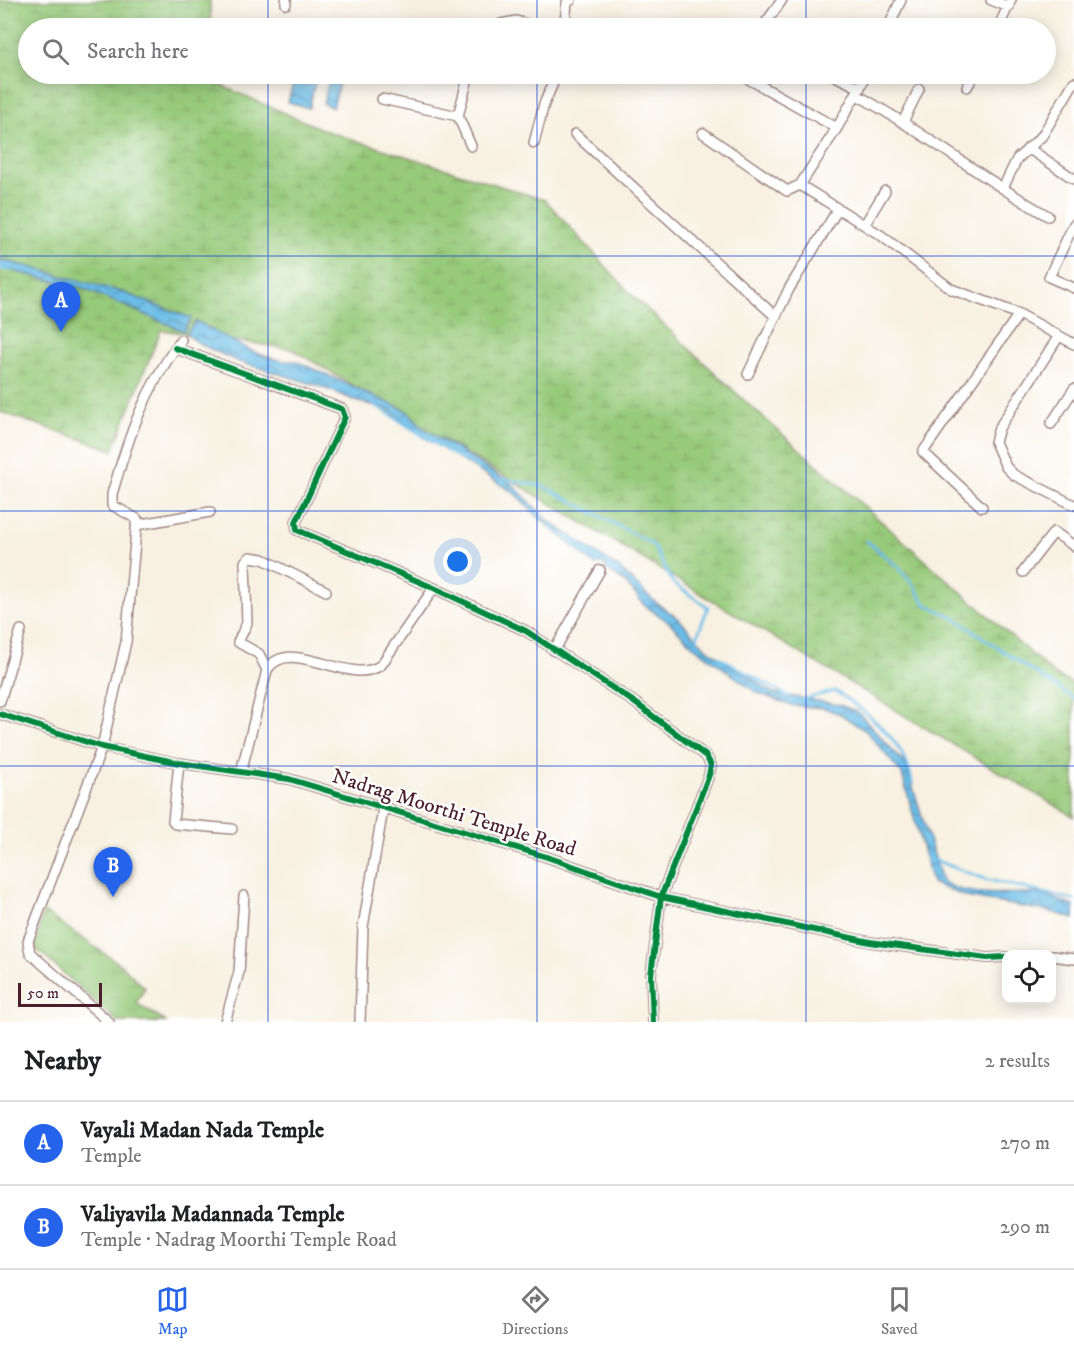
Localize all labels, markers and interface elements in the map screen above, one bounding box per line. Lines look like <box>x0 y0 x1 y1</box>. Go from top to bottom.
search box <box>18 18 1056 84</box>
icon: search <box>39 35 72 68</box>
text: Search here <box>87 38 189 65</box>
pin: A <box>42 282 80 332</box>
your location <box>443 547 472 576</box>
street label: Nadrag Moorthi Temple Road <box>329 763 580 863</box>
pin: B <box>94 848 132 897</box>
map controls <box>1002 950 1056 1004</box>
button: locate <box>1002 950 1056 1004</box>
scale bar <box>18 980 102 1008</box>
text: 50 m <box>27 983 59 1003</box>
text: Nearby <box>24 1045 101 1078</box>
text: 2 results <box>985 1049 1050 1074</box>
text: Vayali Madan Nada Temple <box>81 1117 324 1144</box>
text: A <box>37 1131 50 1156</box>
text: 270 m <box>1000 1131 1050 1156</box>
text: Temple <box>81 1144 142 1169</box>
text: Valiyavila Madannada Temple <box>81 1201 345 1228</box>
text: B <box>37 1215 50 1240</box>
text: 290 m <box>1000 1215 1050 1240</box>
text: Temple · Nadrag Moorthi Temple Road <box>81 1228 397 1253</box>
tab: Map <box>156 1283 189 1339</box>
tab: Directions <box>502 1283 568 1339</box>
tab: Saved <box>881 1283 918 1339</box>

